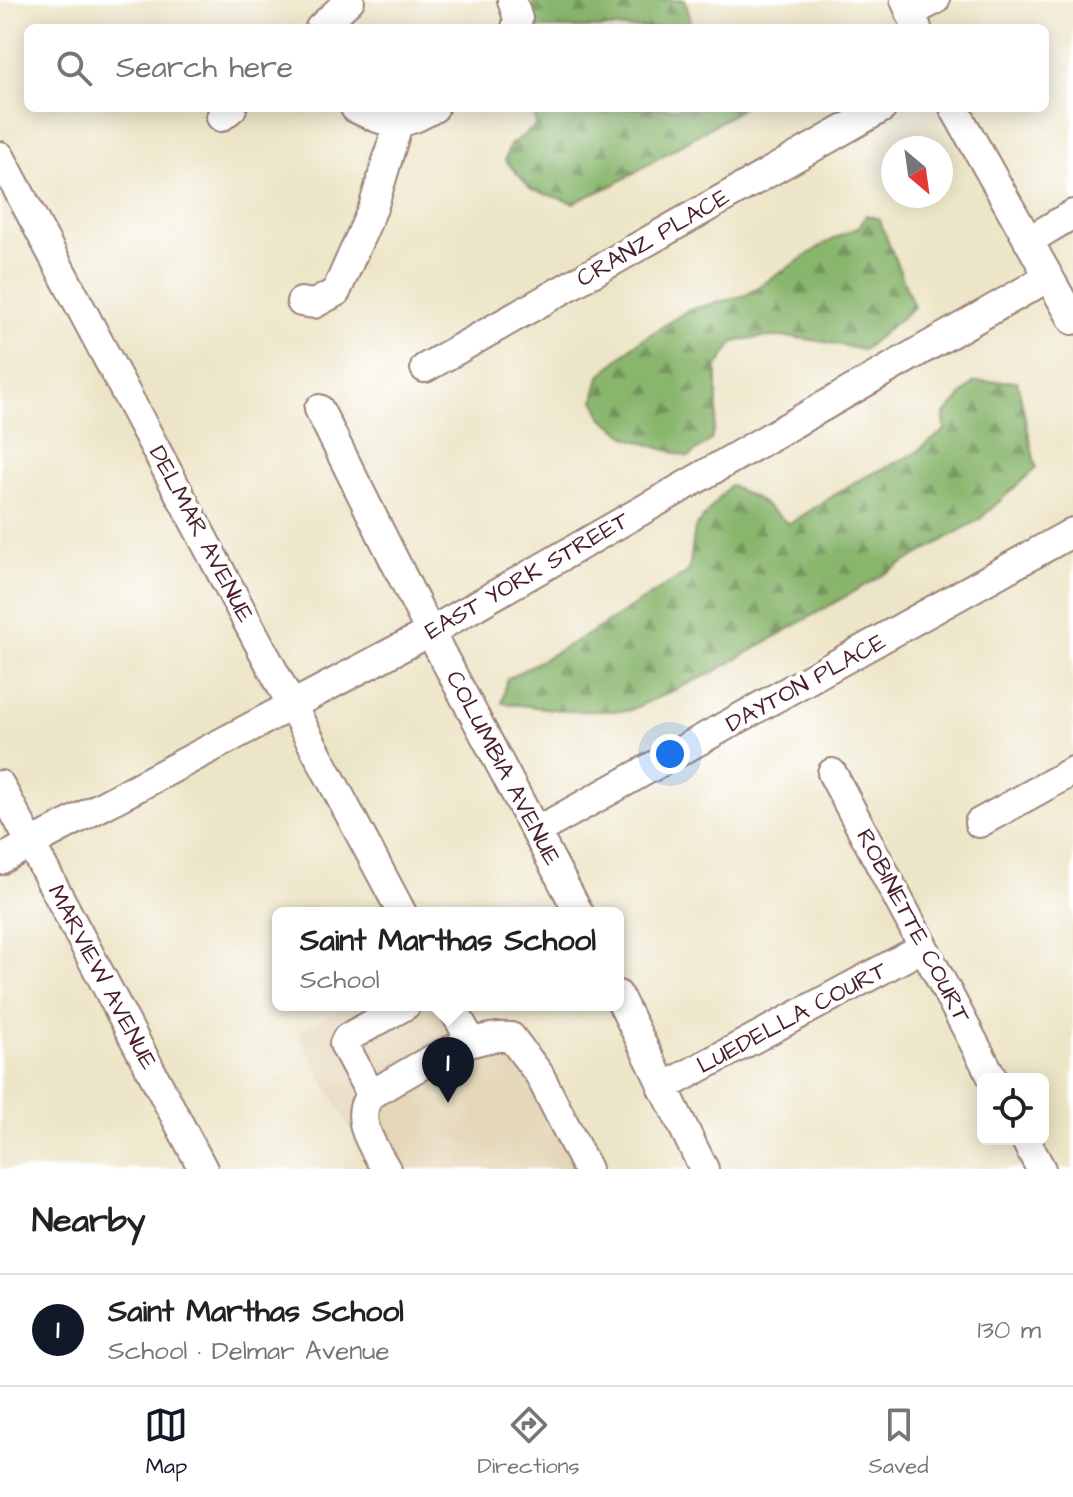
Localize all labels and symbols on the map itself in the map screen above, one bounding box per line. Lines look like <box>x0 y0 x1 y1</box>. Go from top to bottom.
north arrow <box>881 136 953 208</box>
street label: CRANZ PLACE <box>570 180 736 296</box>
street label: DELMAR AVENUE <box>140 440 262 628</box>
street label: EAST YORK STREET <box>419 504 635 648</box>
street label: DAYTON PLACE <box>720 625 892 741</box>
street label: COLUMBIA AVENUE <box>437 665 569 871</box>
your location <box>650 734 690 774</box>
street label: ROBINETTE COURT <box>847 823 979 1029</box>
street label: MARVIEW AVENUE <box>39 879 165 1075</box>
street label: LUEDELLA COURT <box>691 953 893 1083</box>
pin: 1 <box>422 1037 474 1103</box>

